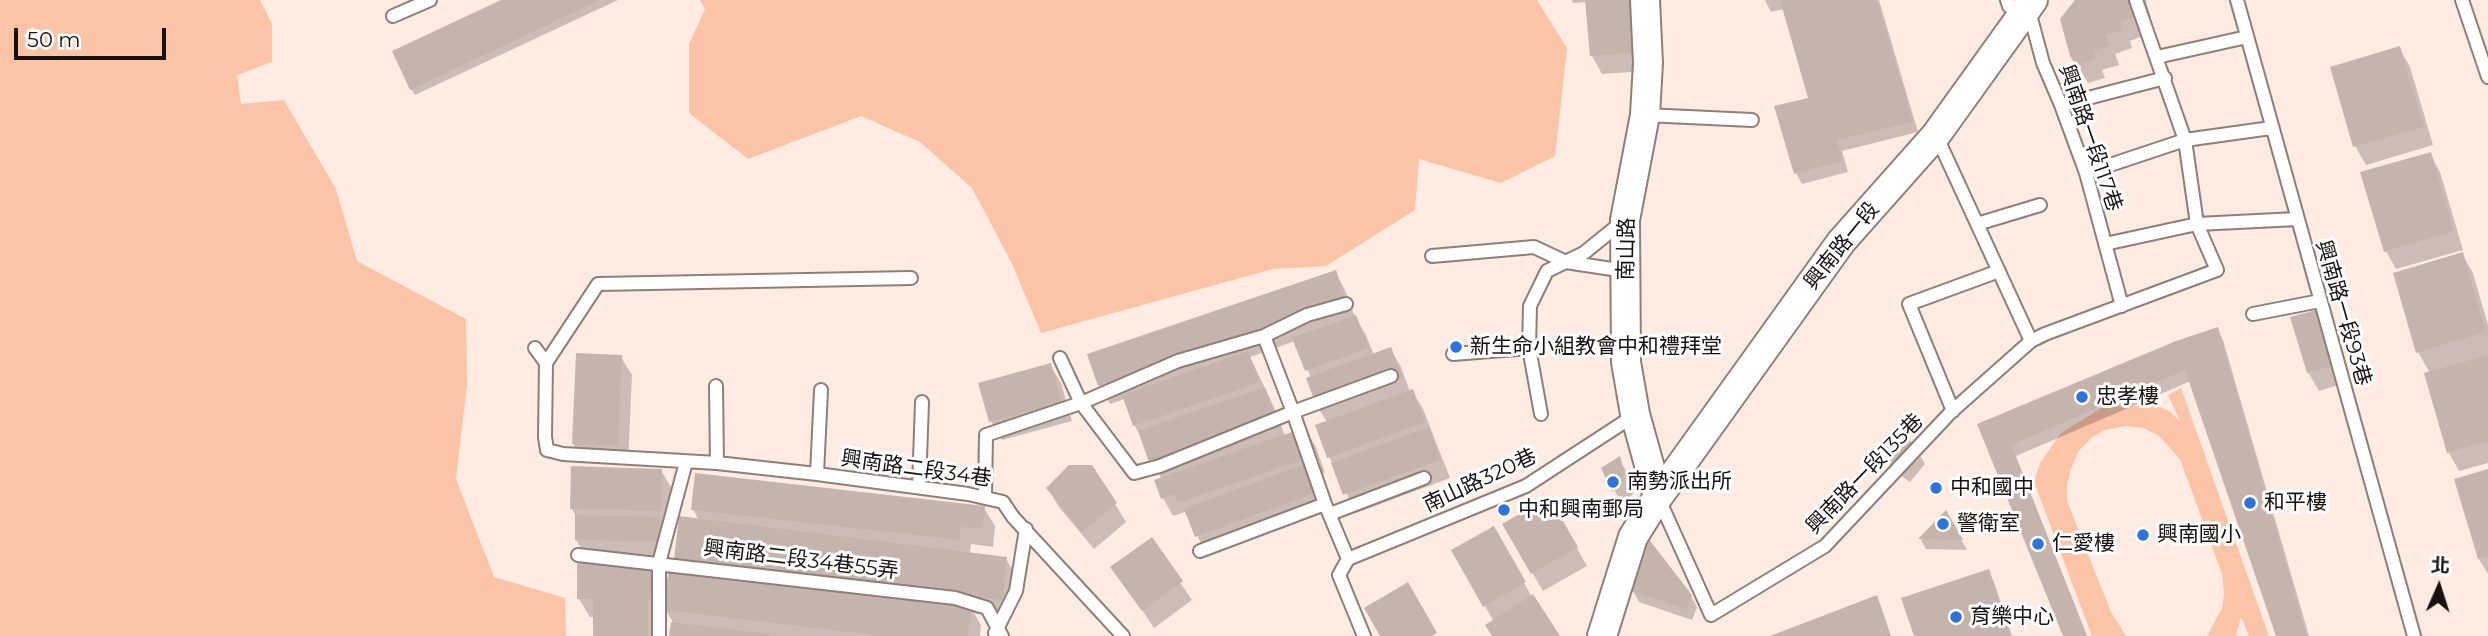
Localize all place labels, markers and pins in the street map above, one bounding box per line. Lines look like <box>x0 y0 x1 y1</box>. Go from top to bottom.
place label: 新生命小組教會中和禮拜堂 <box>1470 334 1722 360</box>
marker: 新生命小組教會中和禮拜堂 <box>1448 339 1464 355</box>
place label: 忠孝樓 <box>2096 384 2159 410</box>
marker: 忠孝樓 <box>2074 389 2090 405</box>
place label: 南勢派出所 <box>1627 469 1732 495</box>
marker: 南勢派出所 <box>1605 474 1621 490</box>
place label: 中和國中 <box>1950 475 2034 501</box>
marker: 中和國中 <box>1928 480 1944 496</box>
place label: 和平樓 <box>2264 490 2327 516</box>
marker: 和平樓 <box>2242 495 2258 511</box>
place label: 中和興南郵局 <box>1518 497 1644 523</box>
marker: 中和興南郵局 <box>1496 502 1512 518</box>
place label: 警衛室 <box>1957 511 2020 537</box>
marker: 警衛室 <box>1935 516 1951 532</box>
place label: 興南國小 <box>2157 522 2241 548</box>
marker: 興南國小 <box>2135 527 2151 543</box>
place label: 仁愛樓 <box>2052 531 2115 557</box>
marker: 仁愛樓 <box>2030 536 2046 552</box>
place label: 育樂中心 <box>1970 604 2054 630</box>
marker: 育樂中心 <box>1948 609 1964 625</box>

